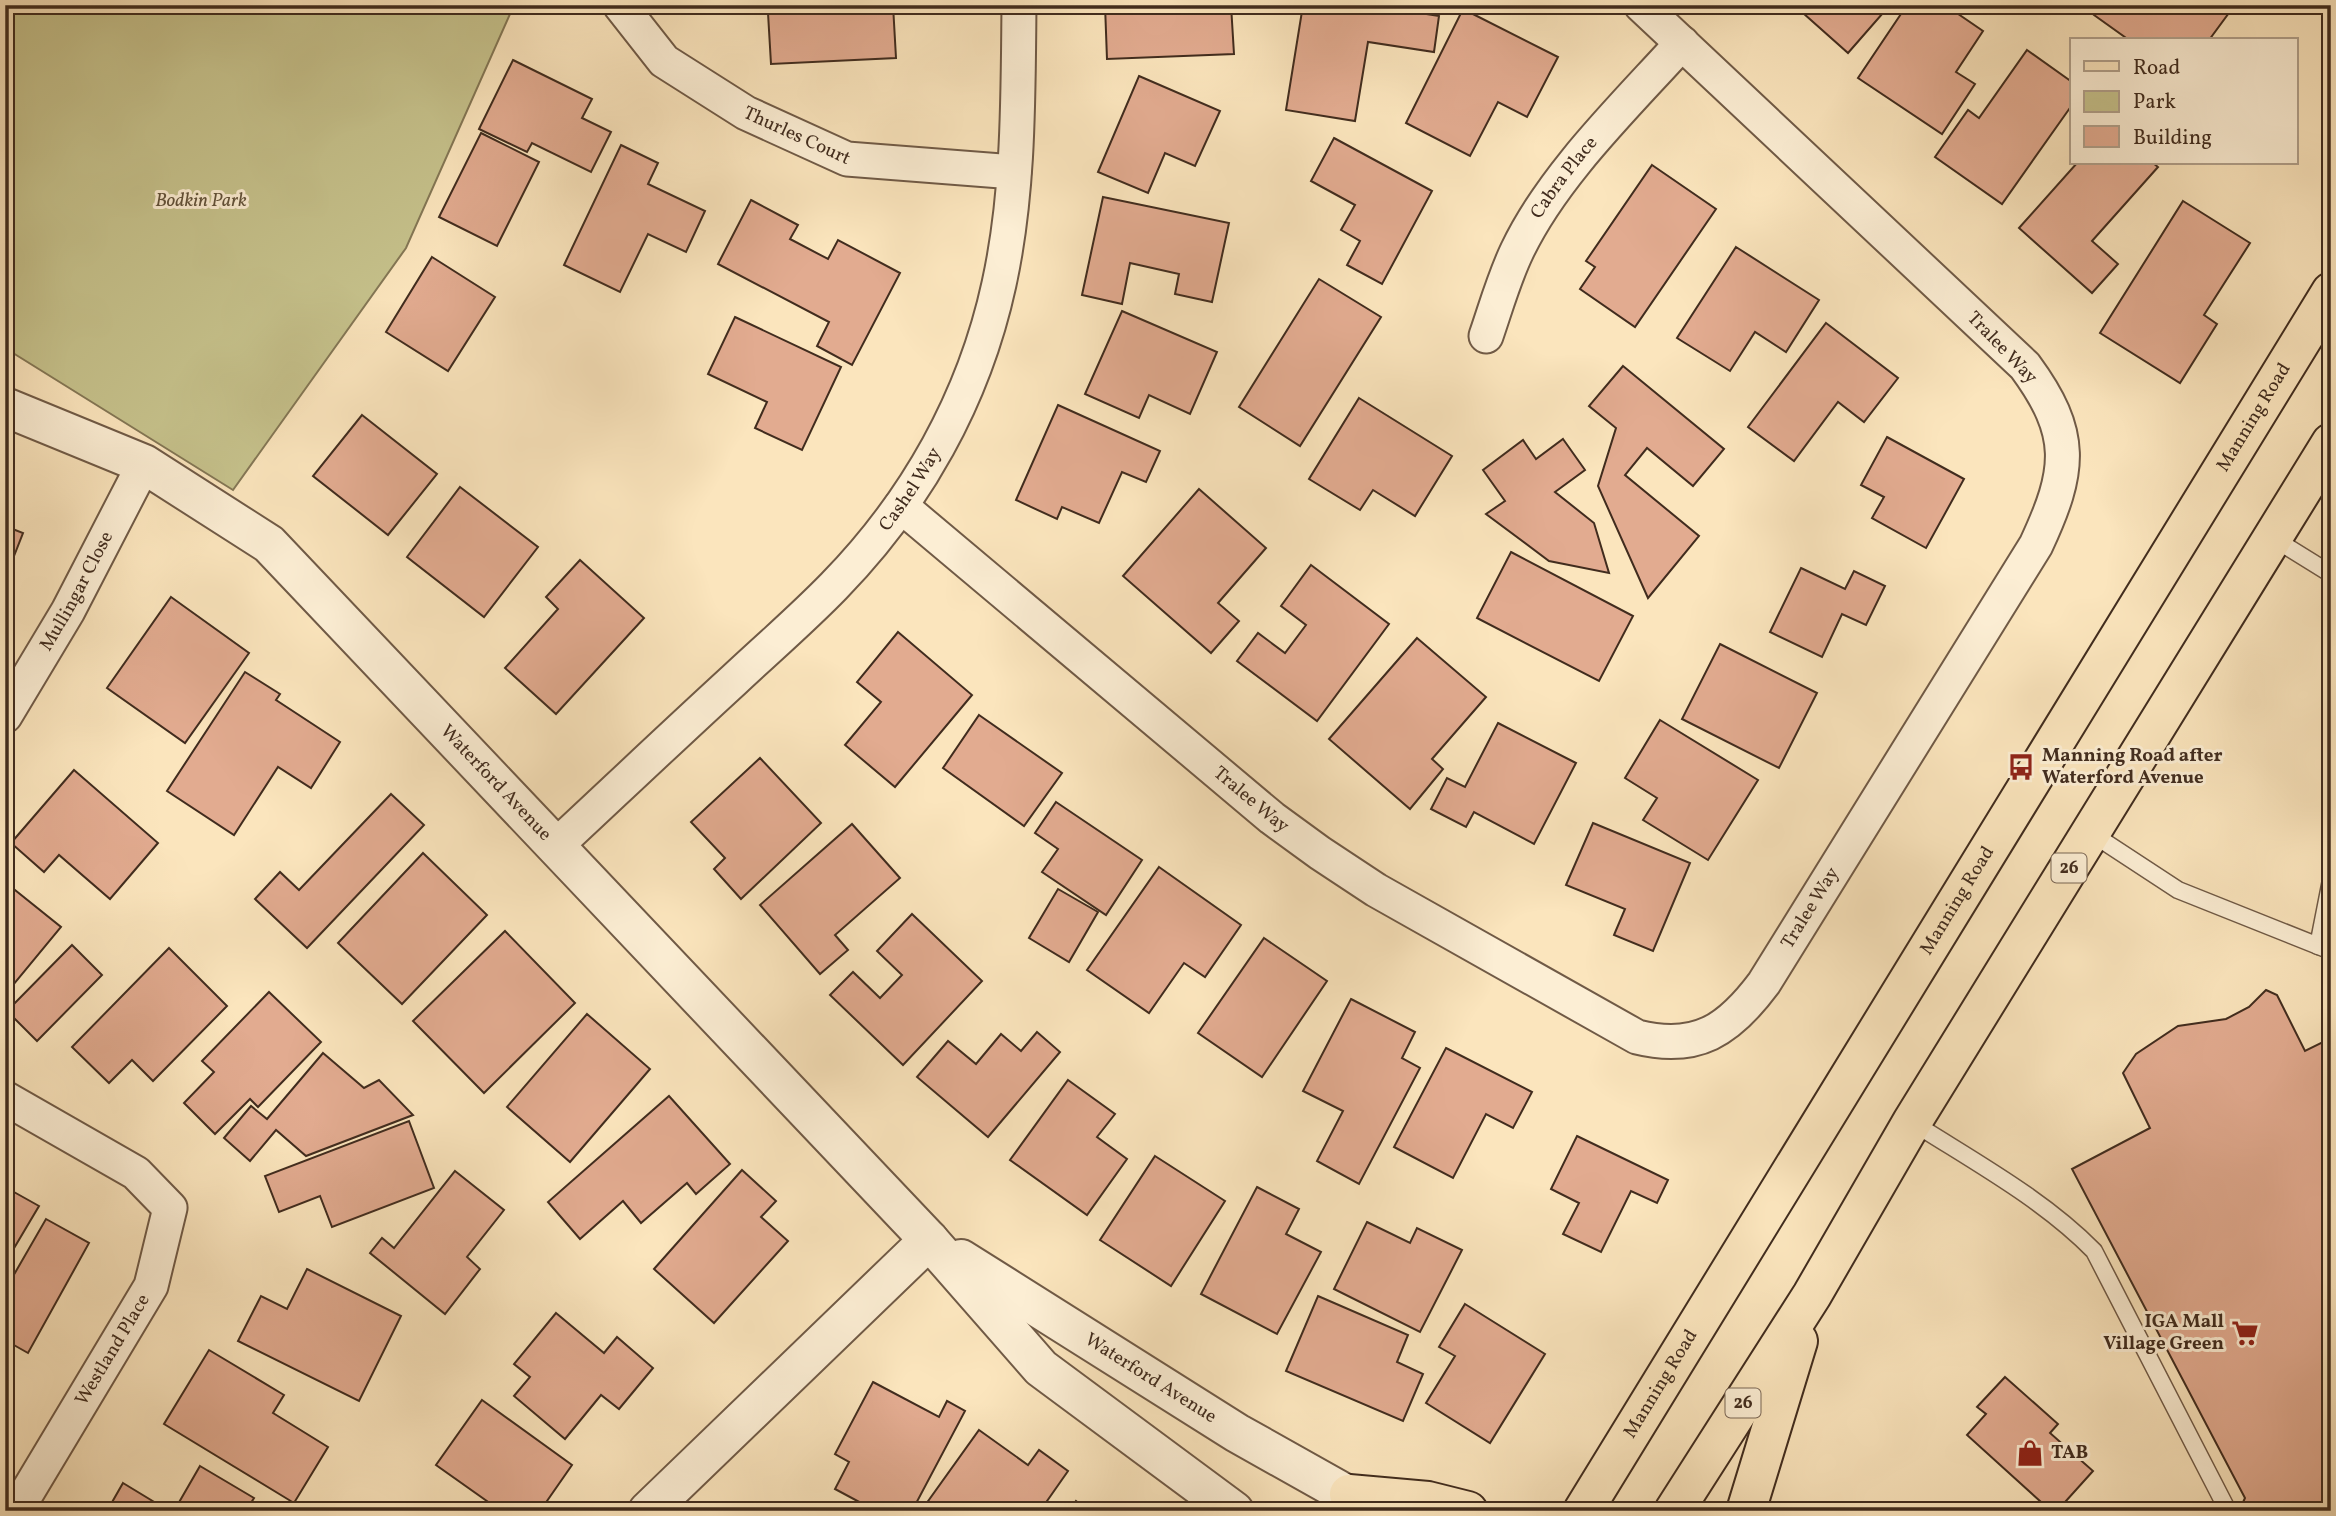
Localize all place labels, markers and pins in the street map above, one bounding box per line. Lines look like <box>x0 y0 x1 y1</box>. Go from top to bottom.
place label: Manning Road after Waterford Avenue <box>2042 743 2222 791</box>
bus stop icon: Manning Road after Waterford Avenue <box>2006 752 2036 782</box>
place label: IGA Mall Village Green <box>2103 1309 2224 1357</box>
supermarket icon: IGA Mall Village Green <box>2230 1318 2260 1348</box>
shop icon: TAB <box>2015 1438 2045 1468</box>
place label: TAB <box>2051 1440 2088 1466</box>

